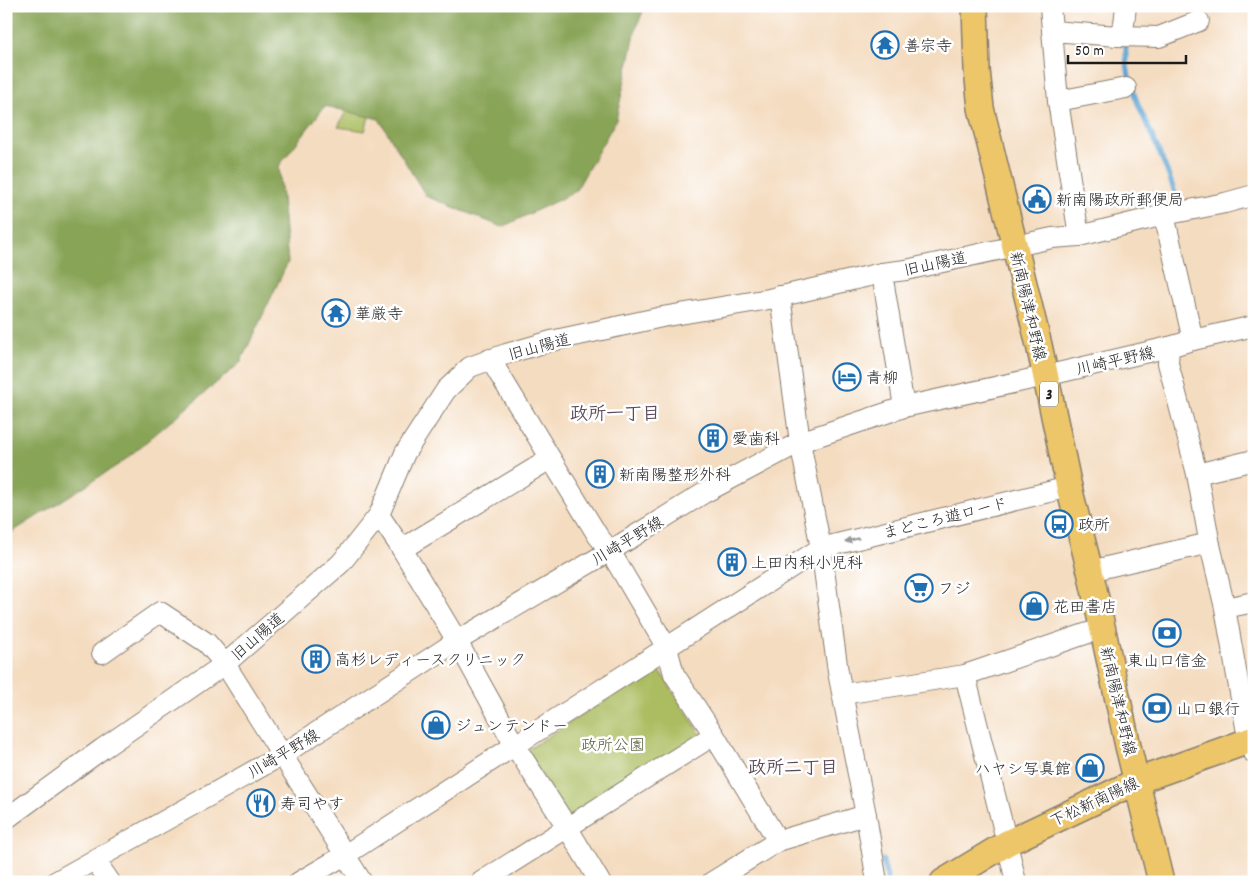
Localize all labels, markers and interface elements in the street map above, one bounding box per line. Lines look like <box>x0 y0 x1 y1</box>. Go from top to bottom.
temple icon: 善宗寺 <box>870 30 900 60</box>
scale bar <box>1068 32 1185 64</box>
place label: 善宗寺 <box>904 36 952 59</box>
text: 50 m <box>1075 41 1104 63</box>
public building icon: 新南陽政所郵便局 <box>1022 184 1052 214</box>
place label: 新南陽政所郵便局 <box>1056 190 1184 213</box>
street label: 旧山陽道 <box>902 248 969 283</box>
street label: 新南陽津和野線 <box>1003 249 1050 364</box>
temple icon: 華厳寺 <box>321 298 351 328</box>
place label: 華厳寺 <box>355 304 403 327</box>
street label: 旧山陽道 <box>506 329 574 368</box>
street label: 川崎平野線 <box>1074 342 1157 383</box>
hotel icon: 青柳 <box>832 362 862 392</box>
place label: 青柳 <box>866 368 898 391</box>
road number: 3 <box>1040 382 1058 406</box>
district label: 政所一丁目 <box>570 403 660 428</box>
building icon: 愛歯科 <box>698 423 728 453</box>
place label: 愛歯科 <box>732 429 780 452</box>
building icon: 新南陽整形外科 <box>585 459 615 489</box>
place label: 新南陽整形外科 <box>619 465 731 488</box>
street label: まどころ遊ロード <box>881 493 1010 546</box>
bus stop icon: 政所 <box>1044 509 1074 539</box>
street label: 川崎平野線 <box>588 512 669 573</box>
place label: 政所 <box>1078 515 1110 538</box>
one-way arrow <box>844 536 859 544</box>
building icon: 上田内科小児科 <box>717 547 747 577</box>
place label: 上田内科小児科 <box>751 553 863 576</box>
supermarket icon: フジ <box>904 573 934 603</box>
place label: フジ <box>938 579 970 602</box>
shop icon: 花田書店 <box>1019 591 1049 621</box>
place label: 花田書店 <box>1053 597 1117 620</box>
street label: 旧山陽道 <box>227 608 290 668</box>
bank icon: 東山口信金 <box>1152 618 1182 648</box>
building icon: 高杉レディースクリニック <box>301 644 331 674</box>
street label: 新南陽津和野線 <box>1093 644 1140 759</box>
place label: 高杉レディースクリニック <box>335 650 526 673</box>
place label: 東山口信金 <box>1127 651 1207 674</box>
bank icon: 山口銀行 <box>1142 693 1172 723</box>
place label: 山口銀行 <box>1176 699 1240 722</box>
shop icon: ジュンテンドー <box>421 710 451 740</box>
place label: ジュンテンドー <box>455 716 568 739</box>
street label: 川崎平野線 <box>244 725 325 786</box>
park label: 政所公園 <box>581 735 645 758</box>
shop icon: ハヤシ写真館 <box>1075 753 1105 783</box>
district label: 政所二丁目 <box>748 757 838 782</box>
place label: ハヤシ写真館 <box>975 759 1071 782</box>
street label: 下松新南陽線 <box>1047 773 1143 834</box>
restaurant icon: 寿司やす <box>246 788 276 818</box>
place label: 寿司やす <box>280 794 344 817</box>

